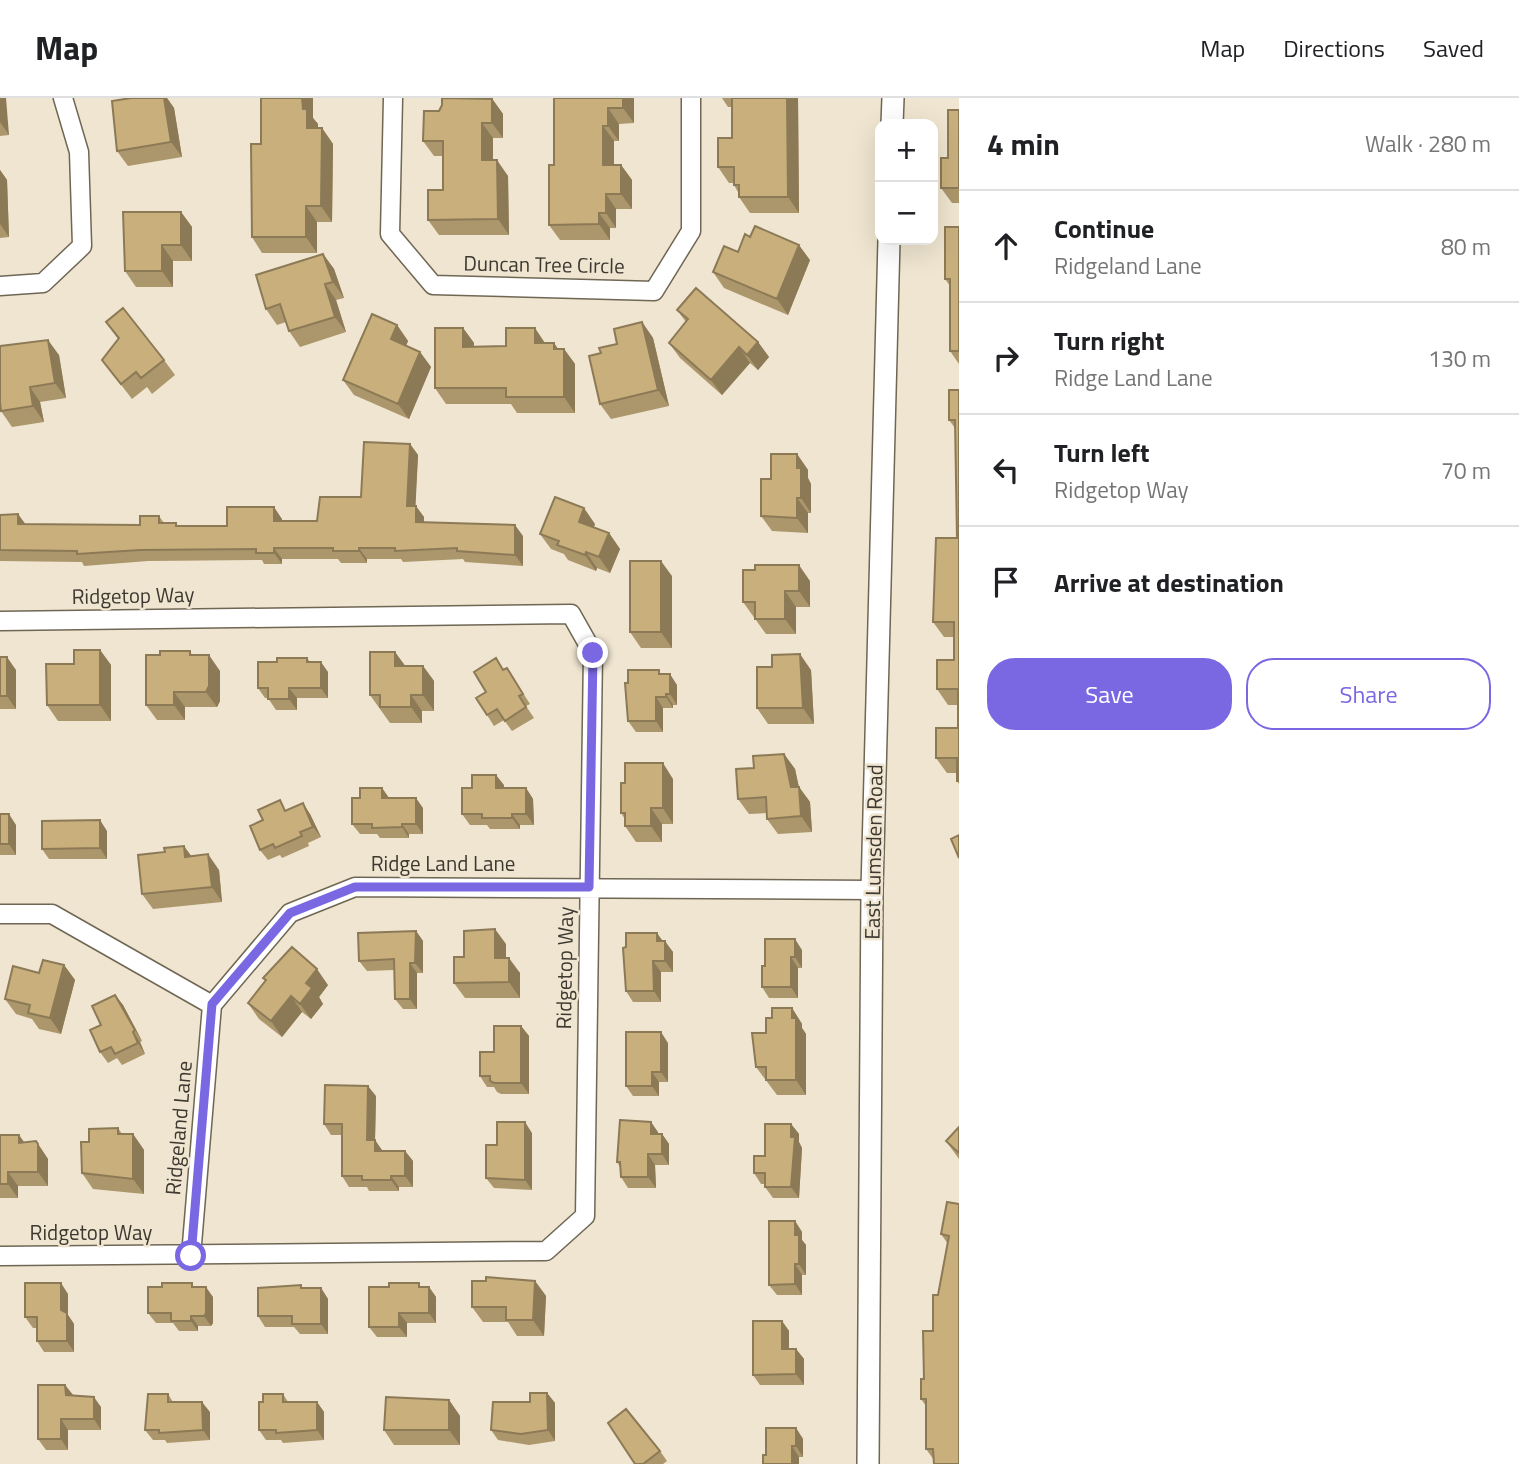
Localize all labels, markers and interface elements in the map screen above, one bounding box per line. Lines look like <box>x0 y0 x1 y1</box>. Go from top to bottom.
text: Map <box>35 23 98 73</box>
text: Map <box>1200 30 1245 66</box>
text: Directions <box>1283 30 1385 66</box>
text: Saved <box>1423 30 1484 66</box>
map controls <box>875 119 938 245</box>
button: + <box>875 119 938 182</box>
text: 4 min <box>987 121 1060 167</box>
text: Walk · 280 m <box>1365 126 1491 161</box>
button: − <box>875 182 938 245</box>
text: Continue <box>1054 209 1154 248</box>
icon: ahead <box>987 227 1025 265</box>
text: 80 m <box>1441 229 1491 264</box>
street label: Duncan Tree Circle <box>463 247 625 281</box>
text: Ridgeland Lane <box>1054 248 1202 283</box>
text: Turn right <box>1054 321 1165 360</box>
icon: right <box>987 339 1025 377</box>
text: 130 m <box>1428 341 1491 376</box>
text: Ridge Land Lane <box>1054 360 1213 395</box>
text: Turn left <box>1054 433 1149 472</box>
icon: left <box>987 451 1025 489</box>
text: 70 m <box>1441 453 1491 488</box>
text: Ridgetop Way <box>1054 472 1189 507</box>
icon: arrive <box>987 563 1025 601</box>
text: Arrive at destination <box>1054 563 1284 602</box>
street label: Ridgetop Way <box>71 578 195 612</box>
route end <box>577 637 608 668</box>
button: Save <box>987 658 1232 730</box>
button: Share <box>1246 658 1491 730</box>
street label: East Lumsden Road <box>855 764 891 940</box>
street label: Ridge Land Lane <box>371 847 515 879</box>
street label: Ridgetop Way <box>547 906 581 1030</box>
street label: Ridgeland Lane <box>156 1059 200 1196</box>
street label: Ridgetop Way <box>30 1216 152 1248</box>
route start <box>175 1240 206 1271</box>

